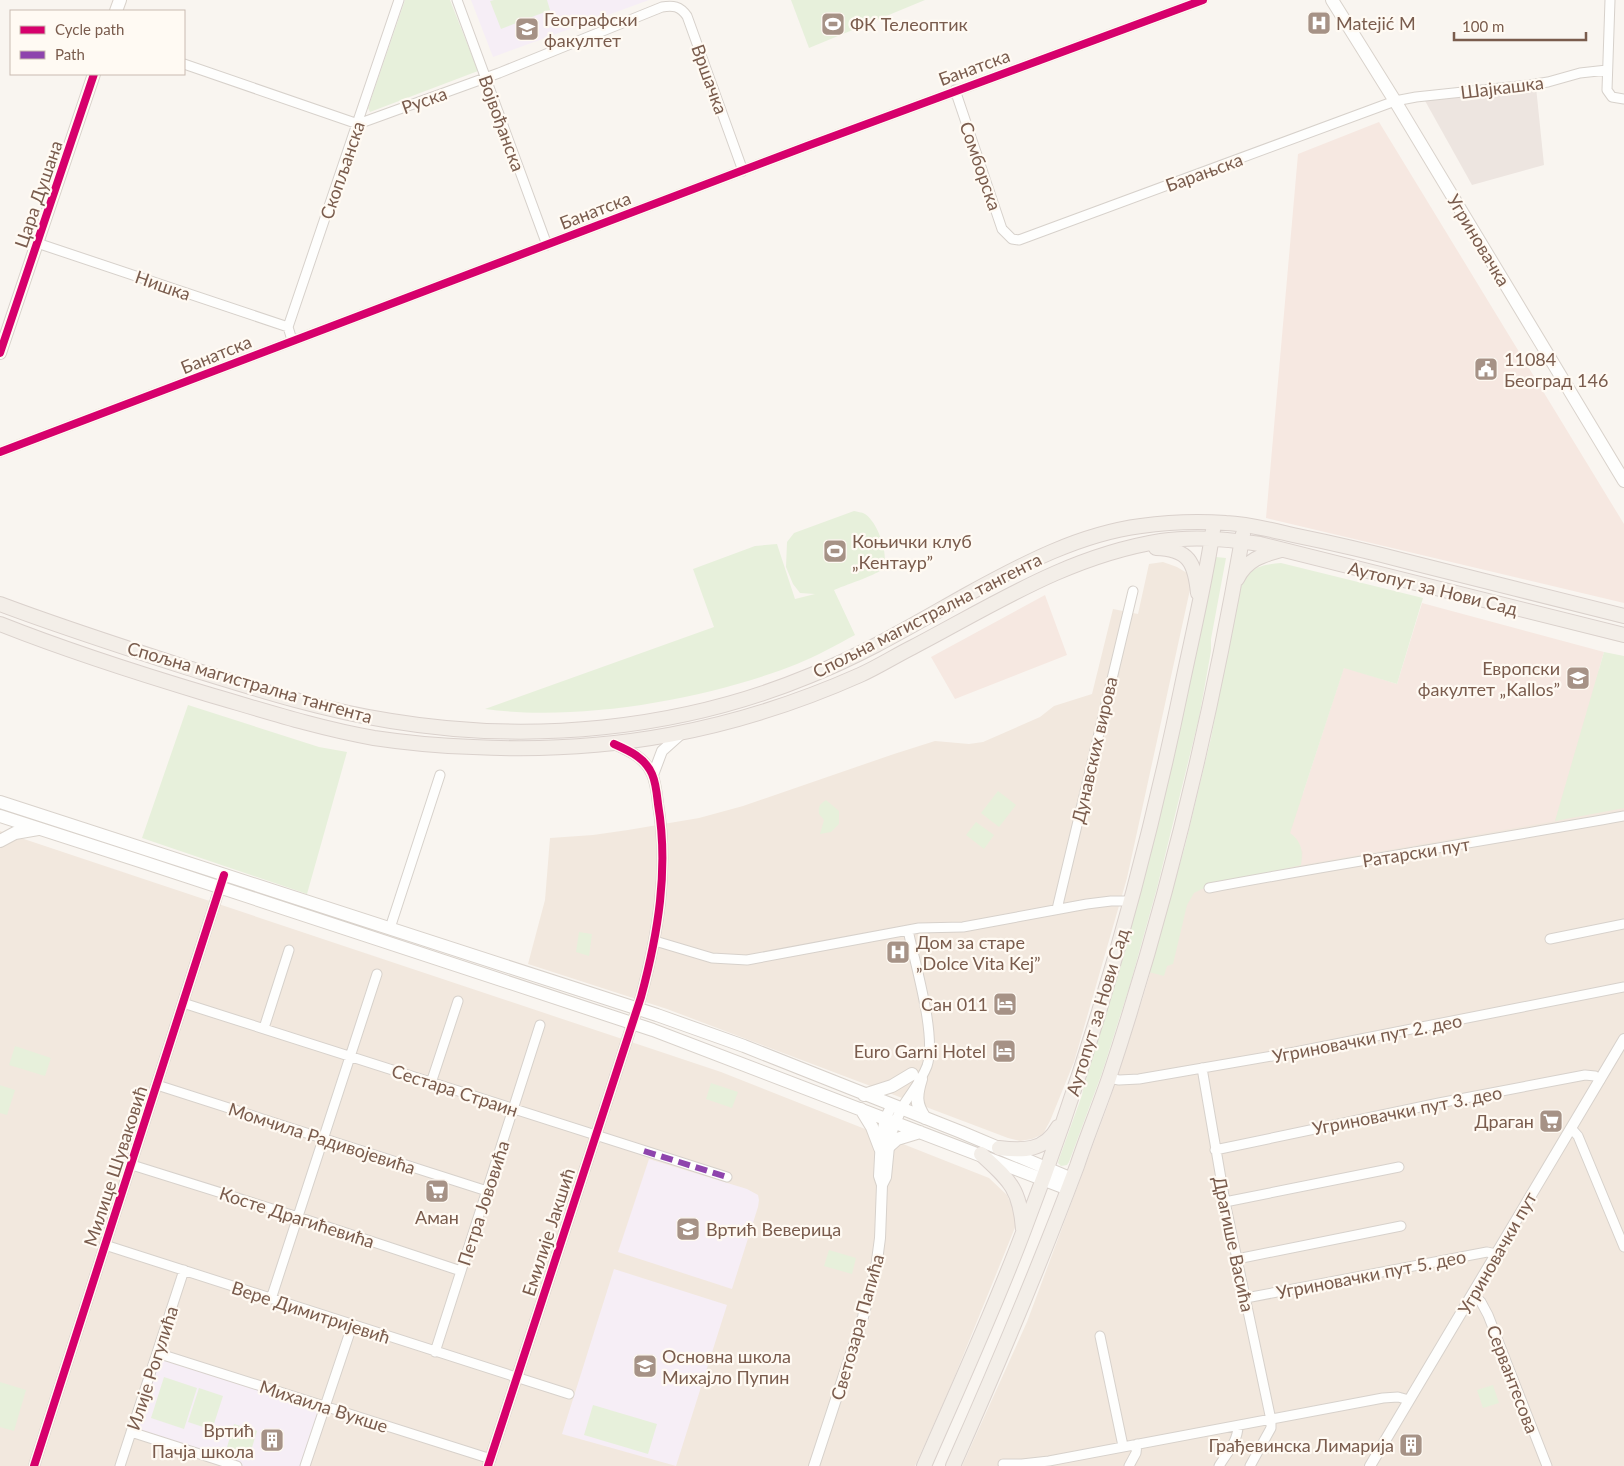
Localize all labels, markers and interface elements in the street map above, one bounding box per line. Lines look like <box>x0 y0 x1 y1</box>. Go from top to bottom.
place label: Географски факултет <box>544 8 638 51</box>
legend <box>10 10 185 75</box>
hospital icon: Matejić M <box>1306 10 1332 36</box>
scale bar <box>1454 10 1586 42</box>
sports icon: ФК Телеоптик <box>820 11 846 37</box>
place label: Matejić M <box>1336 12 1416 34</box>
place label: ФК Телеоптик <box>850 13 969 35</box>
school or university icon: Географски факултет <box>514 16 540 42</box>
text: 100 m <box>1462 17 1504 35</box>
text: Cycle path <box>55 20 124 38</box>
street label: Вршачка <box>687 41 733 117</box>
street label: Банатска <box>935 44 1013 90</box>
text: Path <box>55 45 85 63</box>
street label: Шајкашка <box>1459 71 1545 103</box>
street label: Војвођанска <box>474 72 530 174</box>
street label: Руска <box>398 82 450 118</box>
street label: Скопљанска <box>315 118 369 222</box>
street label: Сомборска <box>956 119 1006 213</box>
street label: Цара Душана <box>9 137 67 251</box>
street label: Барањска <box>1162 148 1246 196</box>
street label: Банатска <box>556 186 634 234</box>
street label: Угриновачка <box>1443 190 1515 290</box>
street label: Нишка <box>132 265 194 305</box>
street label: Банатска <box>177 330 255 378</box>
place label: 11084 Београд 146 <box>1504 348 1608 391</box>
public building icon: 11084 Београд 146 <box>1473 356 1499 382</box>
place label: Коњички клуб „Кентаур” <box>852 530 972 573</box>
sports icon: Коњички клуб „Кентаур” <box>822 538 848 564</box>
street label: Спољна магистрална тангента <box>809 548 1045 682</box>
street label: Аутопут за Нови Сад <box>1346 556 1520 620</box>
street label: Спољна магистрална тангента <box>125 636 375 728</box>
place label: Европски факултет „Kallos” <box>1418 657 1560 700</box>
school or university icon: Европски факултет „Kallos” <box>1565 665 1591 691</box>
street label: Дунавских вирова <box>1066 674 1122 826</box>
street label: Ратарски пут <box>1361 833 1471 871</box>
street label: Аутопут за Нови Сад <box>1061 926 1133 1098</box>
place label: Дом за старе „Dolce Vita Kej” <box>916 931 1041 974</box>
hospital icon: Дом за старе „Dolce Vita Kej” <box>885 939 911 965</box>
hotel icon: Сан 011 <box>992 991 1018 1017</box>
place label: Сан 011 <box>921 993 988 1015</box>
street label: Угриновачки пут 2. део <box>1270 1009 1464 1067</box>
hotel icon: Euro Garni Hotel <box>991 1038 1017 1064</box>
place label: Euro Garni Hotel <box>854 1040 986 1062</box>
street label: Сестара Страин <box>389 1059 521 1121</box>
street label: Угриновачки пут 3. део <box>1310 1081 1504 1139</box>
street label: Милице Шуваковић <box>79 1083 151 1249</box>
street label: Момчила Радивојевића <box>226 1097 418 1179</box>
supermarket icon: Драган <box>1538 1108 1564 1134</box>
place label: Драган <box>1475 1110 1534 1132</box>
street label: Петра Јововића <box>452 1138 514 1268</box>
street label: Емилије Јакшић <box>517 1165 579 1299</box>
street label: Драгише Васића <box>1209 1174 1259 1314</box>
supermarket icon: Аман <box>424 1178 450 1204</box>
street label: Косте Драгићевића <box>217 1182 377 1252</box>
street label: Угриновачки пут <box>1453 1188 1541 1318</box>
place label: Аман <box>415 1206 459 1228</box>
school or university icon: Вртић Веверица <box>675 1216 701 1242</box>
place label: Вртић Веверица <box>706 1218 841 1240</box>
street label: Угриновачки пут 5. део <box>1274 1245 1468 1303</box>
street label: Светозара Папића <box>826 1251 888 1403</box>
street label: Вере Димитријевић <box>229 1276 393 1348</box>
street label: Илије Рогулића <box>122 1303 182 1433</box>
street label: Сервантесова <box>1482 1322 1544 1436</box>
place label: Основна школа Михајло Пупин <box>662 1345 791 1388</box>
school or university icon: Основна школа Михајло Пупин <box>632 1353 658 1379</box>
street label: Михаила Вукше <box>257 1375 391 1437</box>
place label: Вртић Пачја школа <box>152 1419 254 1462</box>
building icon: Вртић Пачја школа <box>259 1427 285 1453</box>
building icon: Грађевинска Лимарија <box>1398 1432 1424 1458</box>
place label: Грађевинска Лимарија <box>1208 1434 1394 1456</box>

